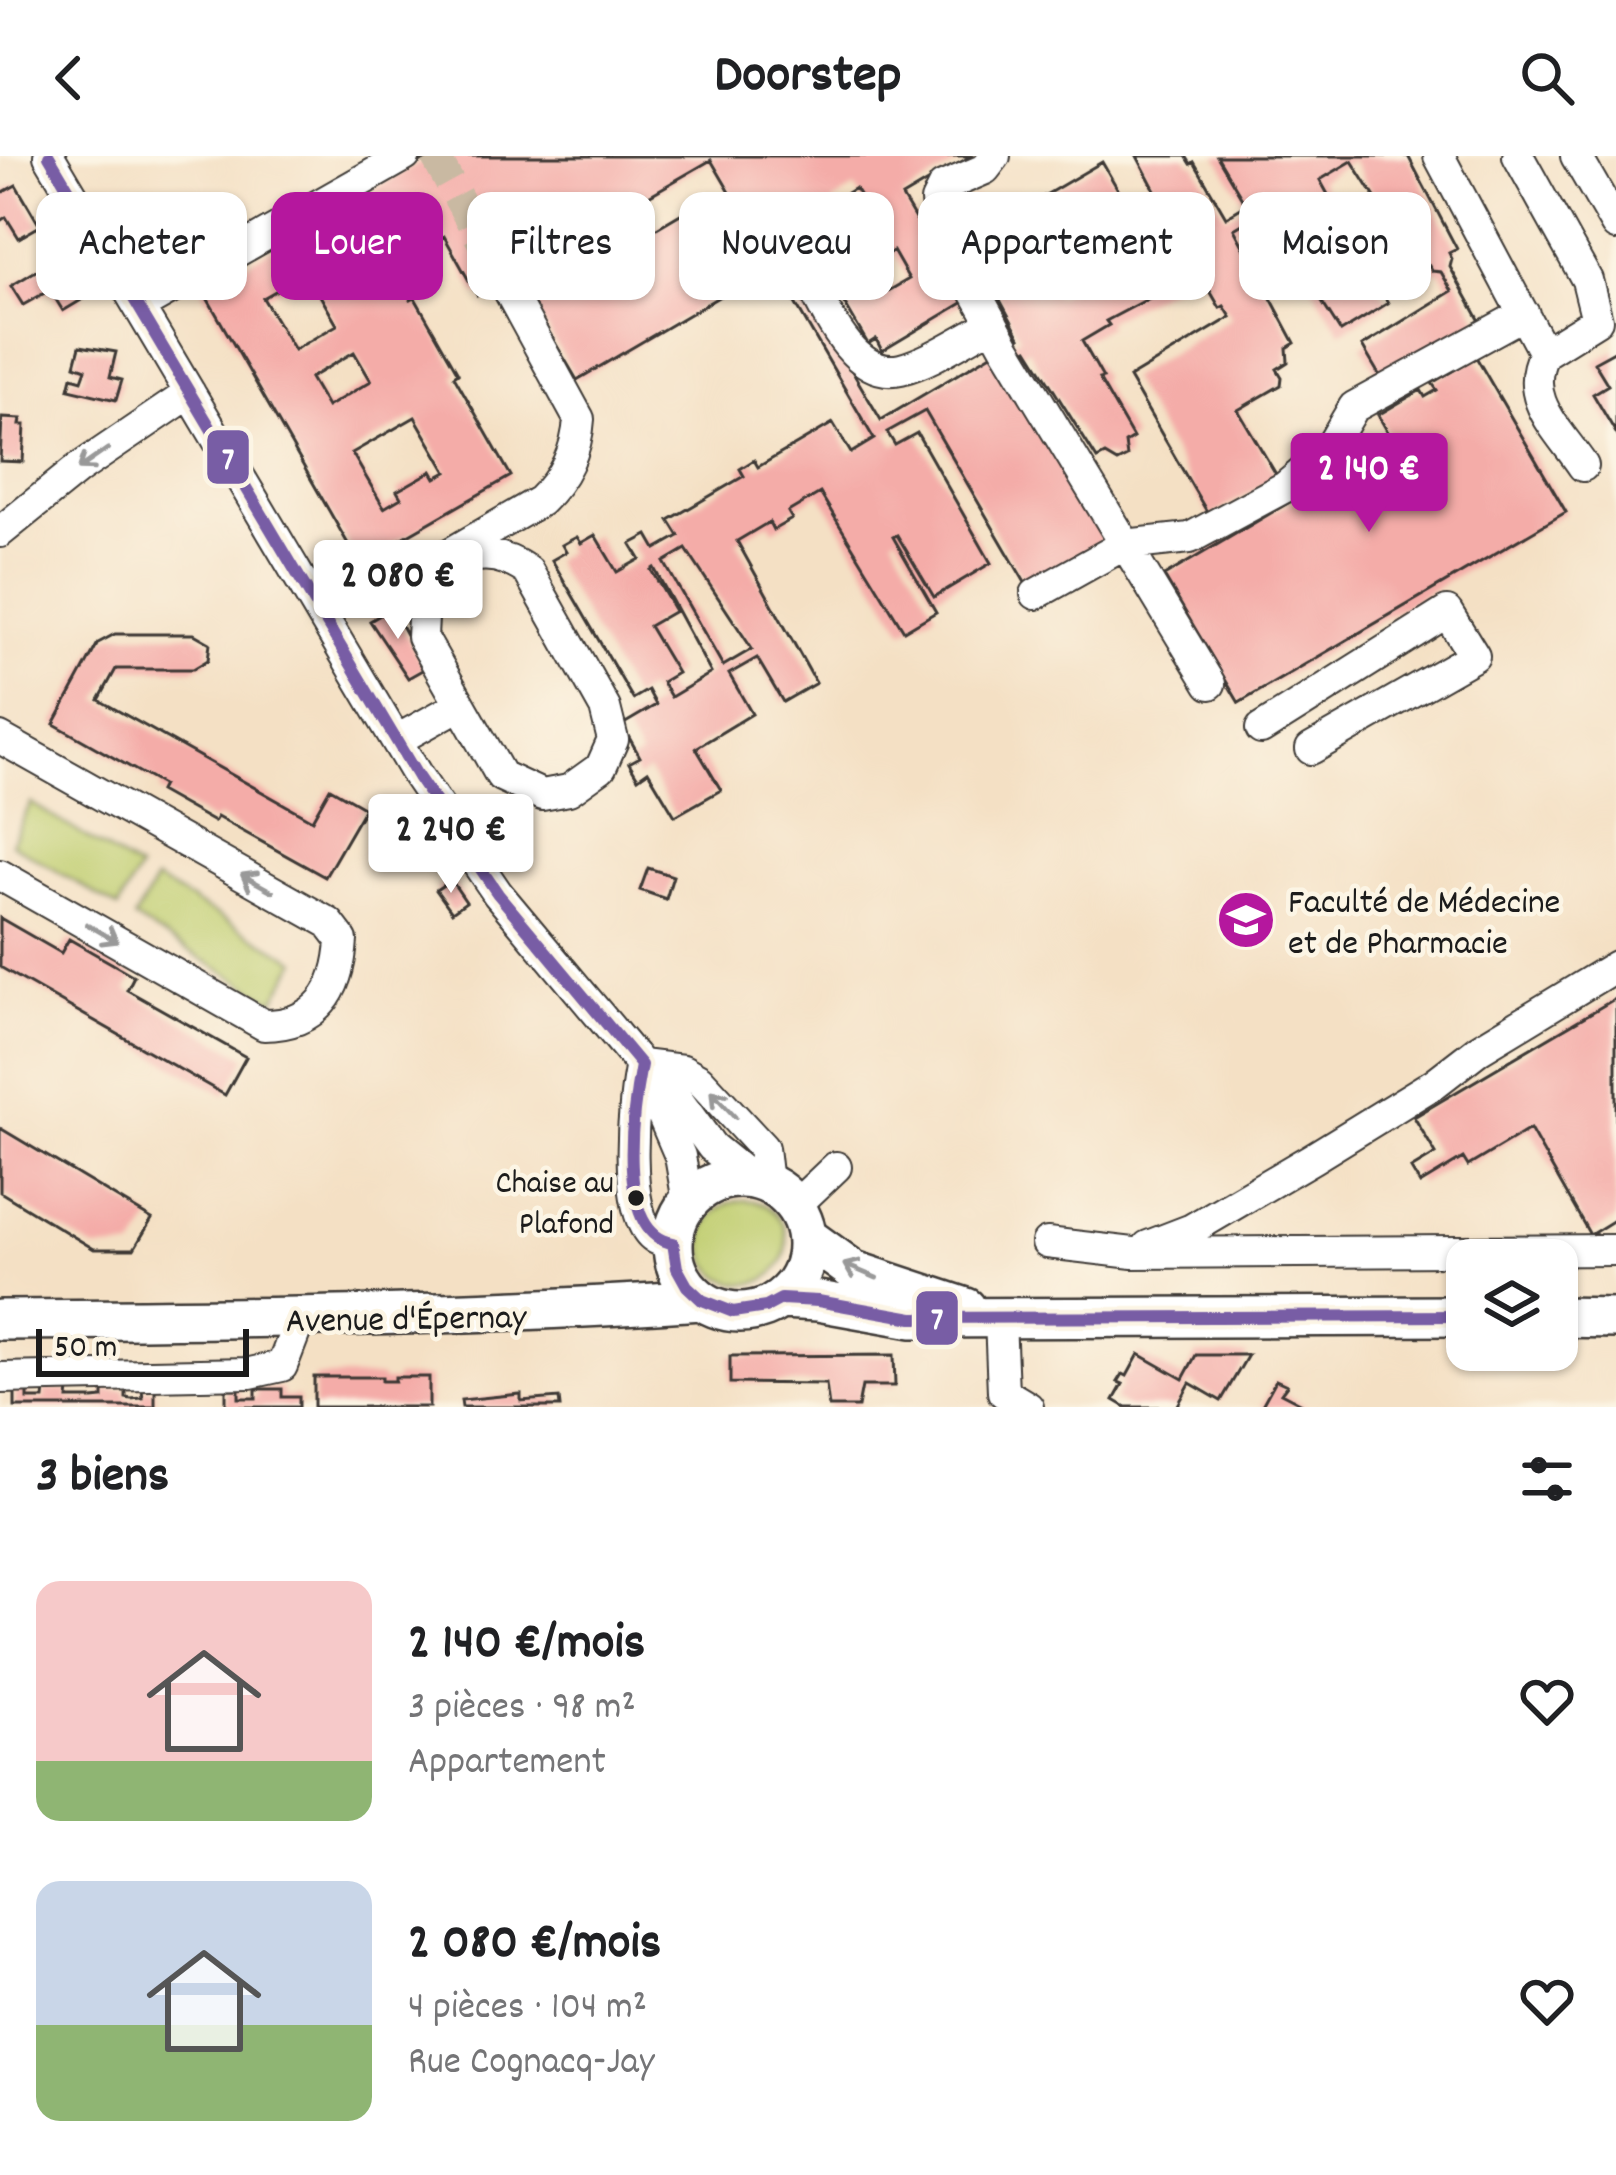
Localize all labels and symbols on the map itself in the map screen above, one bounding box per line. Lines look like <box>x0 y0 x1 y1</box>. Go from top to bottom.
line badge: 7 <box>205 428 251 486</box>
pin: 2 140 € <box>1258 433 1480 535</box>
text: 7 <box>222 439 234 486</box>
one-way arrow <box>77 446 111 471</box>
pin: 2 080 € <box>287 540 509 642</box>
pin: 2 240 € <box>340 794 562 896</box>
one-way arrow <box>240 871 275 894</box>
place label: Faculté de Médecine et de Pharmacie <box>1288 879 1560 972</box>
school or university icon: Faculté de Médecine et de Pharmacie <box>1215 889 1277 951</box>
one-way arrow <box>84 921 119 945</box>
one-way arrow <box>709 1090 737 1120</box>
place label: Chaise au Plafond <box>495 1162 614 1250</box>
marker: Chaise au Plafond <box>625 1187 647 1209</box>
one-way arrow <box>843 1258 879 1280</box>
line badge: 7 <box>914 1289 960 1347</box>
street label: Avenue d'Épernay <box>285 1294 528 1350</box>
text: 7 <box>931 1299 943 1346</box>
scale bar <box>36 1323 249 1376</box>

